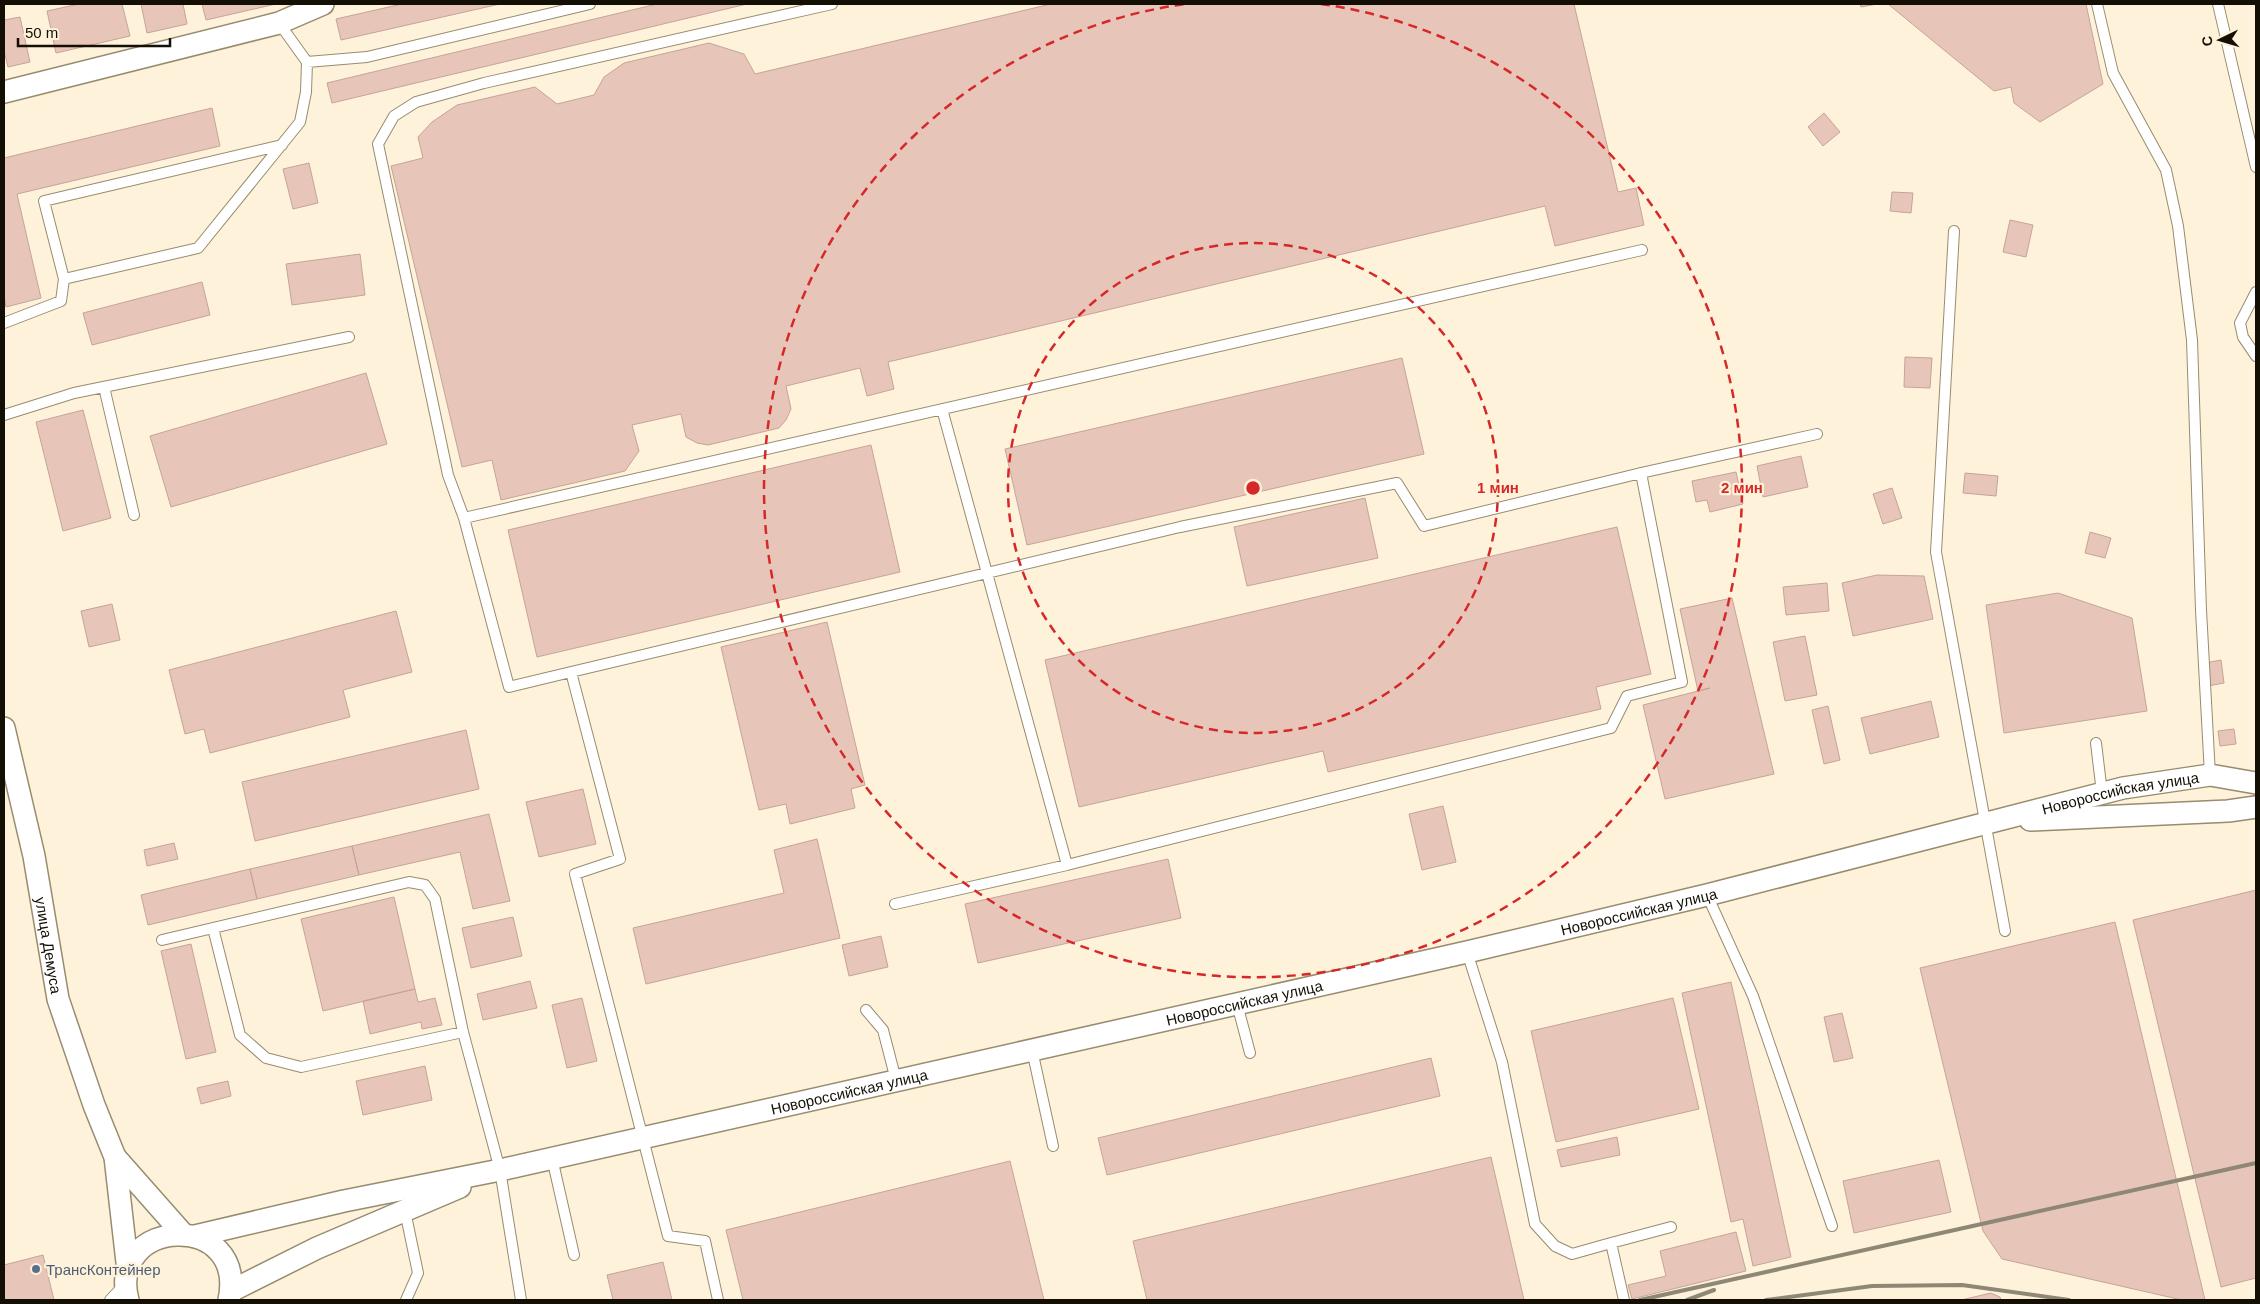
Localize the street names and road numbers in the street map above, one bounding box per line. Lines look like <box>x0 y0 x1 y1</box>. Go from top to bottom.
street label: Новороссийская улица <box>2040 768 2201 817</box>
street label: Новороссийская улица <box>1559 884 1719 938</box>
street label: улица Демуса <box>33 896 66 995</box>
street label: Новороссийская улица <box>1164 976 1325 1028</box>
street label: Новороссийская улица <box>769 1065 930 1117</box>

